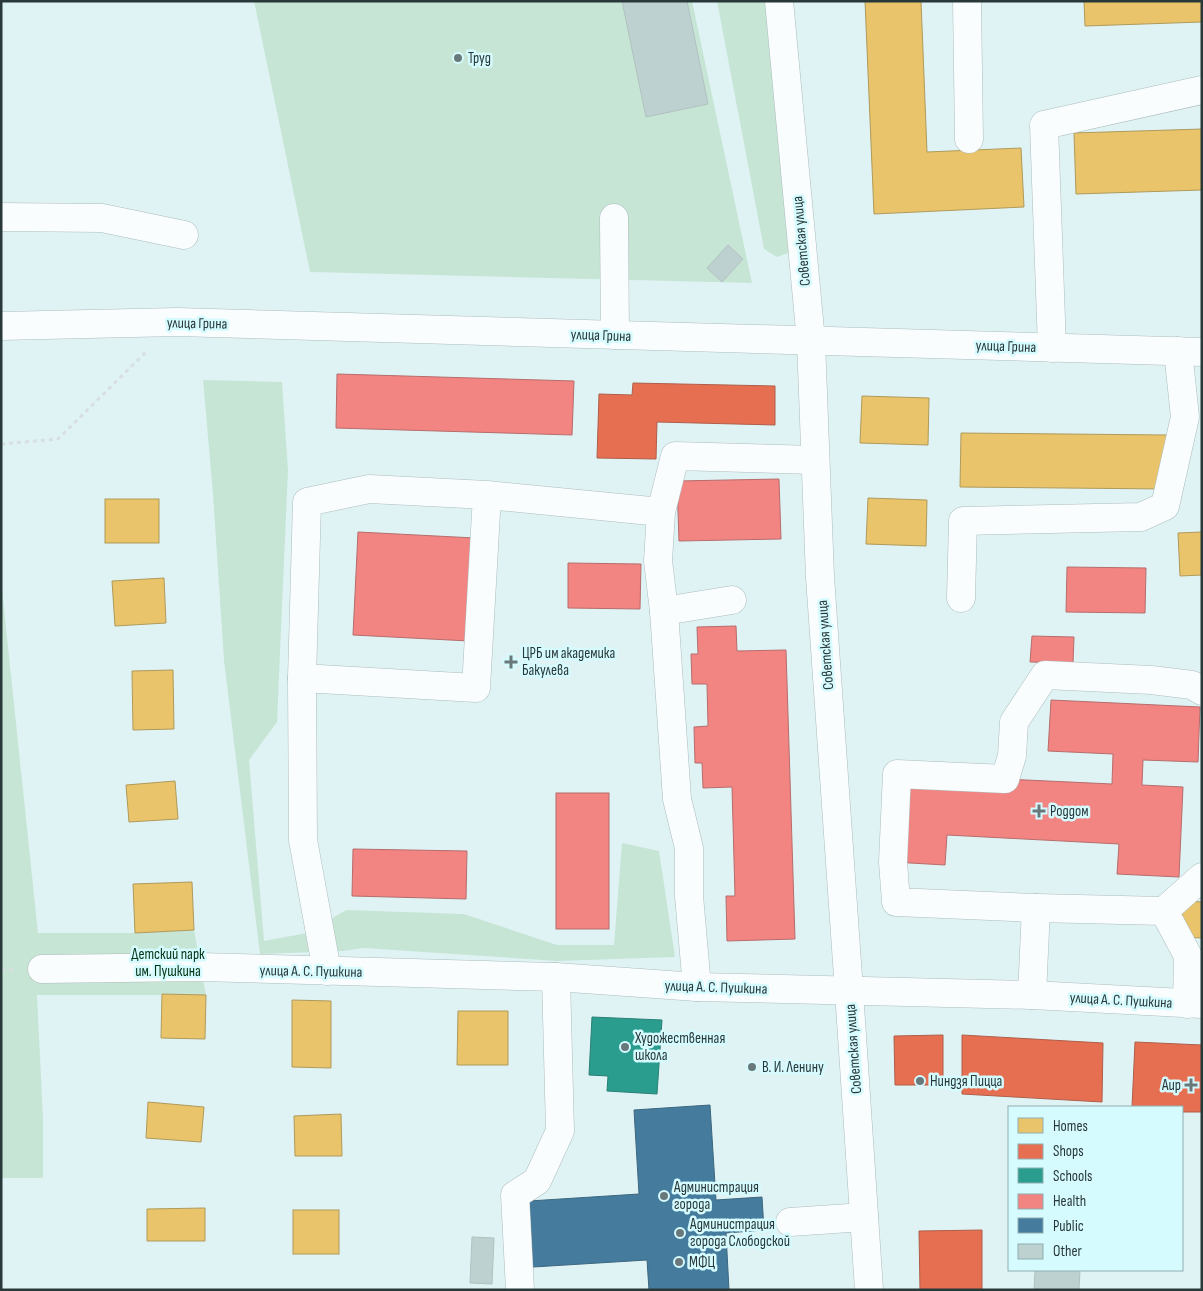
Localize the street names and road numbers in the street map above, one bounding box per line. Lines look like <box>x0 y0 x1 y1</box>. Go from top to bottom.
street label: Советская улица <box>788 195 815 287</box>
street label: улица Грина <box>167 313 228 334</box>
street label: улица Грина <box>570 325 632 346</box>
street label: улица Грина <box>975 336 1037 357</box>
street label: Советская улица <box>813 599 838 691</box>
street label: улица А. С. Пушкина <box>259 961 363 982</box>
street label: улица А. С. Пушкина <box>664 976 768 999</box>
street label: улица А. С. Пушкина <box>1069 988 1173 1013</box>
street label: Советская улица <box>841 1003 866 1095</box>

